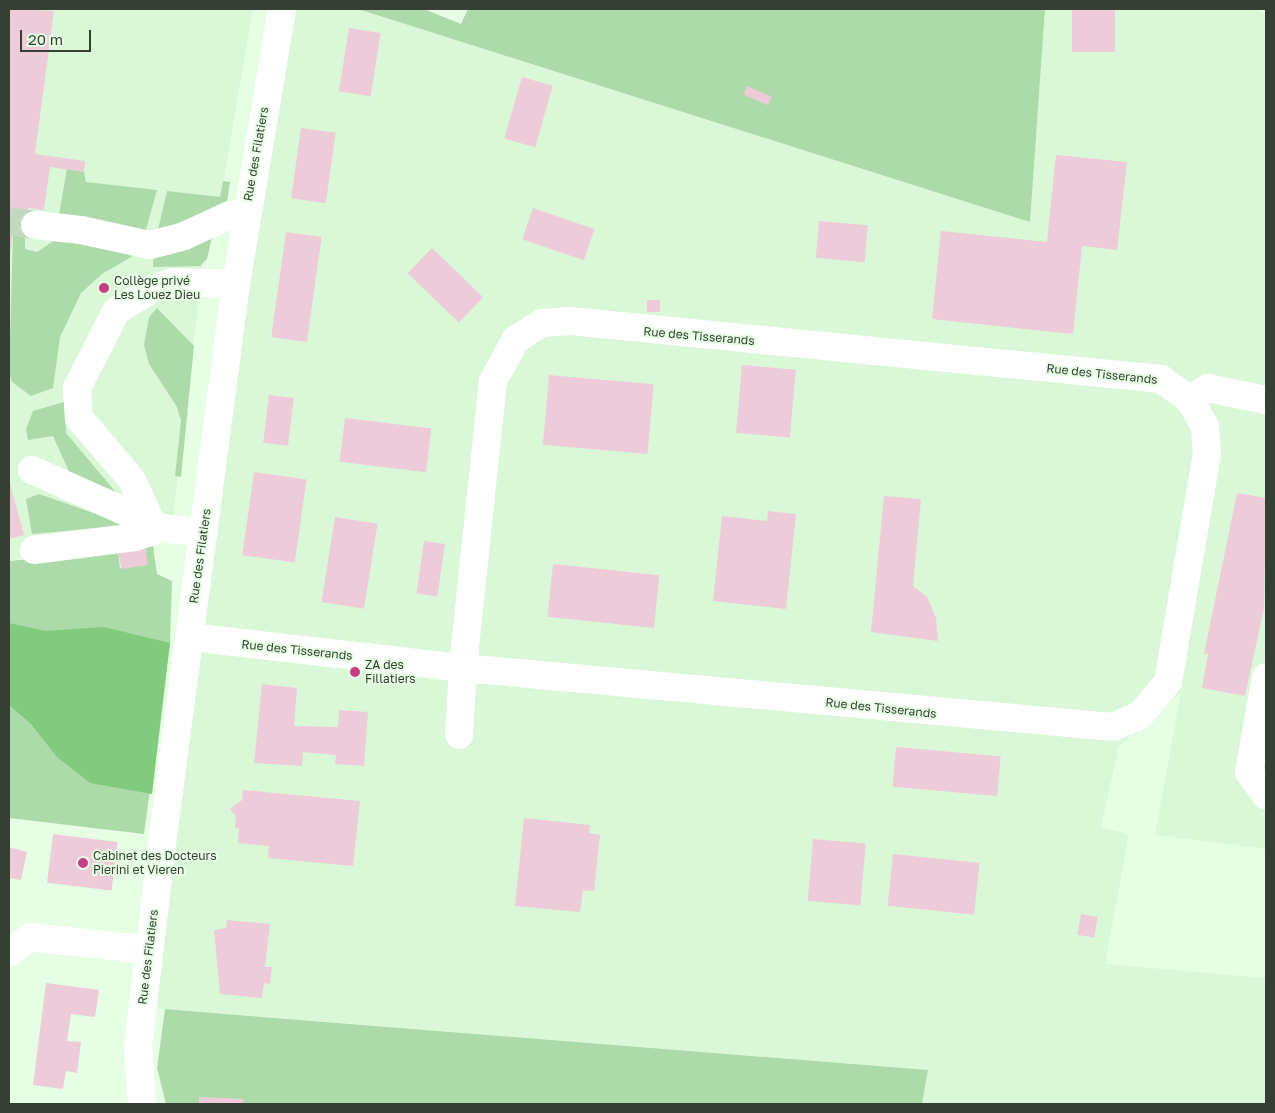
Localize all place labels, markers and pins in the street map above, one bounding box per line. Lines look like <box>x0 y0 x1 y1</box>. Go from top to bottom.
place label: Collège privé Les Louez Dieu <box>114 274 200 302</box>
marker: Collège privé Les Louez Dieu <box>98 282 110 294</box>
place label: ZA des Fillatiers <box>365 658 416 686</box>
marker: ZA des Fillatiers <box>349 666 361 678</box>
place label: Cabinet des Docteurs Pierini et Vieren <box>93 849 217 877</box>
marker: Cabinet des Docteurs Pierini et Vieren <box>77 857 89 869</box>

